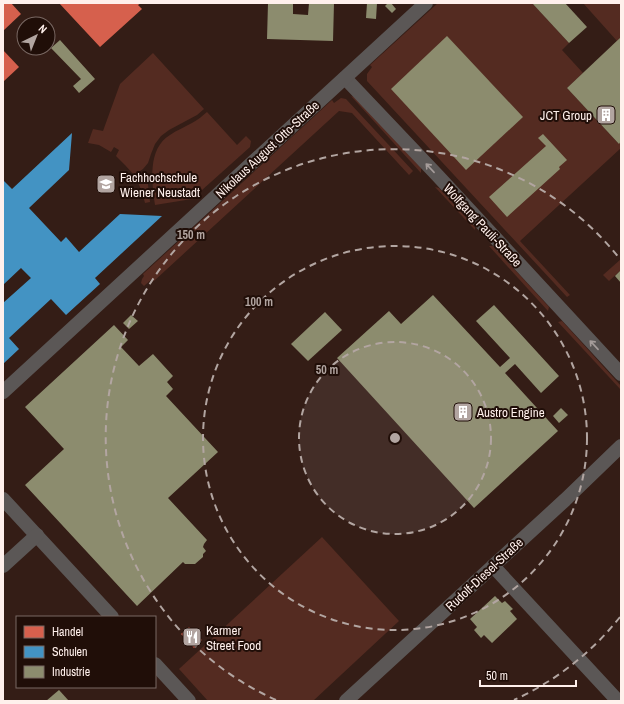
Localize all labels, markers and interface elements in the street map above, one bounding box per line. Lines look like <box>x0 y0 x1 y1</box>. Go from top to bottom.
north arrow <box>16 16 56 56</box>
text: N <box>36 21 50 36</box>
street label: Nikolaus August Otto-Straße <box>212 97 323 202</box>
building icon: JCT Group <box>595 104 617 126</box>
place label: JCT Group <box>540 107 592 124</box>
one-way arrow <box>425 163 435 173</box>
place label: Fachhochschule Wiener Neustadt <box>120 169 200 201</box>
school or university icon: Fachhochschule Wiener Neustadt <box>95 173 117 195</box>
street label: Wolfgang Pauli-Straße <box>440 180 526 271</box>
text: 150 m <box>177 227 205 243</box>
text: 100 m <box>245 294 273 310</box>
one-way arrow <box>590 340 599 351</box>
text: 50 m <box>316 362 338 378</box>
building icon: Austro Engine <box>452 401 474 423</box>
place label: Austro Engine <box>476 404 545 421</box>
centre of rings <box>388 431 402 445</box>
street label: Rudolf-Diesel-Straße <box>442 534 527 615</box>
legend <box>16 616 156 688</box>
place label: Karmer Street Food <box>206 622 261 654</box>
text: Handel <box>52 624 83 640</box>
restaurant icon: Karmer Street Food <box>181 626 203 648</box>
text: Schulen <box>52 644 88 660</box>
scale bar <box>480 662 576 688</box>
text: Industrie <box>52 664 90 680</box>
text: 50 m <box>486 668 508 684</box>

